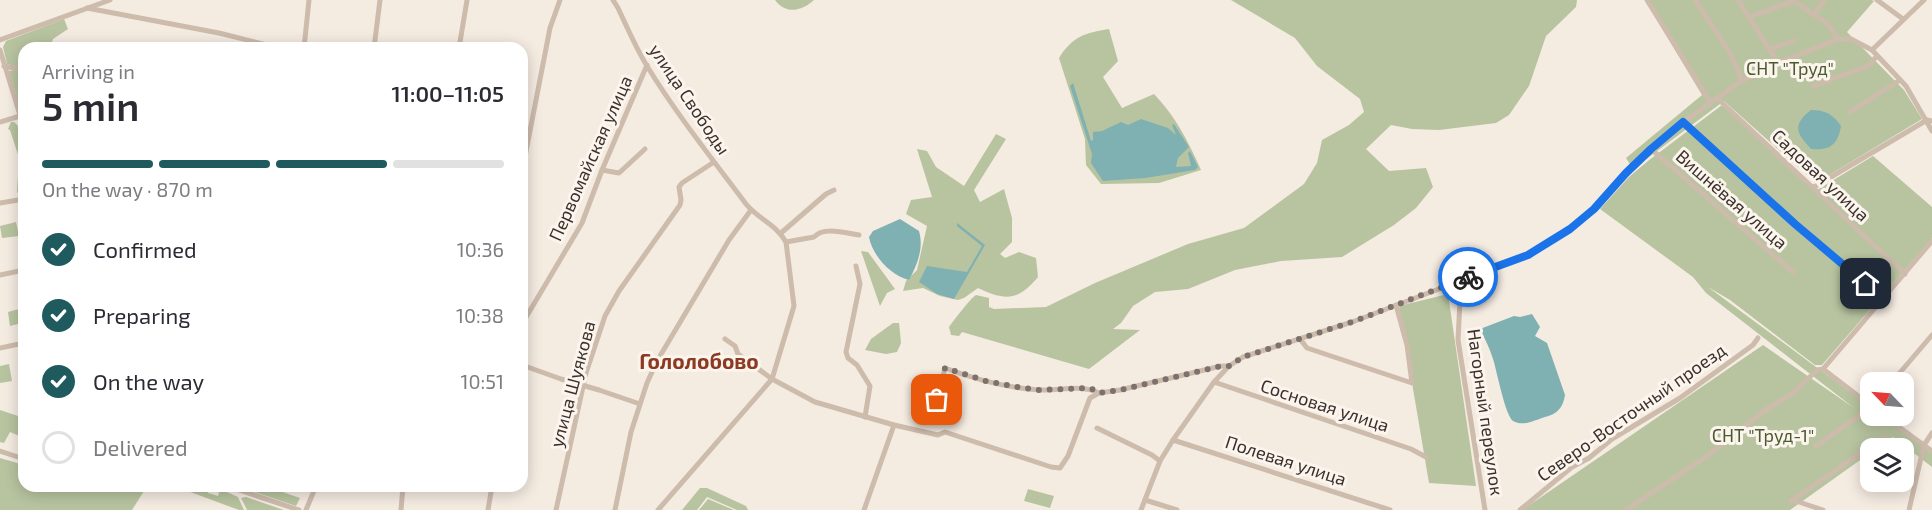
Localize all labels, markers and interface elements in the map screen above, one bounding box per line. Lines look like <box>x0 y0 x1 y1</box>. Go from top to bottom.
street label: улица Свободы <box>645 39 735 159</box>
park label: СНТ "Труд" <box>1746 57 1834 79</box>
text: Arriving in <box>42 59 135 83</box>
street label: Первомайская улица <box>544 72 636 244</box>
text: 11:00–11:05 <box>392 80 504 106</box>
text: 5 min <box>42 82 140 129</box>
street label: Садовая улица <box>1768 124 1874 226</box>
street label: Вишнёвая улица <box>1672 145 1792 253</box>
text: On the way · 870 m <box>42 177 213 201</box>
icon: check <box>42 233 75 266</box>
text: Confirmed <box>93 236 197 262</box>
text: 10:36 <box>457 237 504 261</box>
courier <box>1438 247 1498 307</box>
pin <box>1840 258 1891 309</box>
icon: bike <box>1452 261 1485 294</box>
icon: home <box>1849 267 1882 300</box>
icon: check <box>42 299 75 332</box>
text: Preparing <box>93 302 191 328</box>
text: 10:38 <box>456 303 504 327</box>
street label: улица Шуякова <box>545 318 599 450</box>
street label: Нагорный переулок <box>1463 327 1509 497</box>
street label: Северо-Восточный проезд <box>1532 338 1730 486</box>
district label: Гололобово <box>639 348 759 373</box>
icon: check <box>42 365 75 398</box>
text: On the way <box>93 368 204 394</box>
text: 10:51 <box>461 369 504 393</box>
north arrow <box>1860 372 1914 426</box>
map controls <box>1860 372 1914 492</box>
pin <box>911 374 962 425</box>
street label: Сосновая улица <box>1258 374 1392 436</box>
icon: bag <box>920 383 953 416</box>
park label: СНТ "Труд-1" <box>1712 424 1814 446</box>
street label: Полевая улица <box>1223 430 1349 490</box>
text: Delivered <box>93 434 188 460</box>
button: layers <box>1860 438 1914 492</box>

